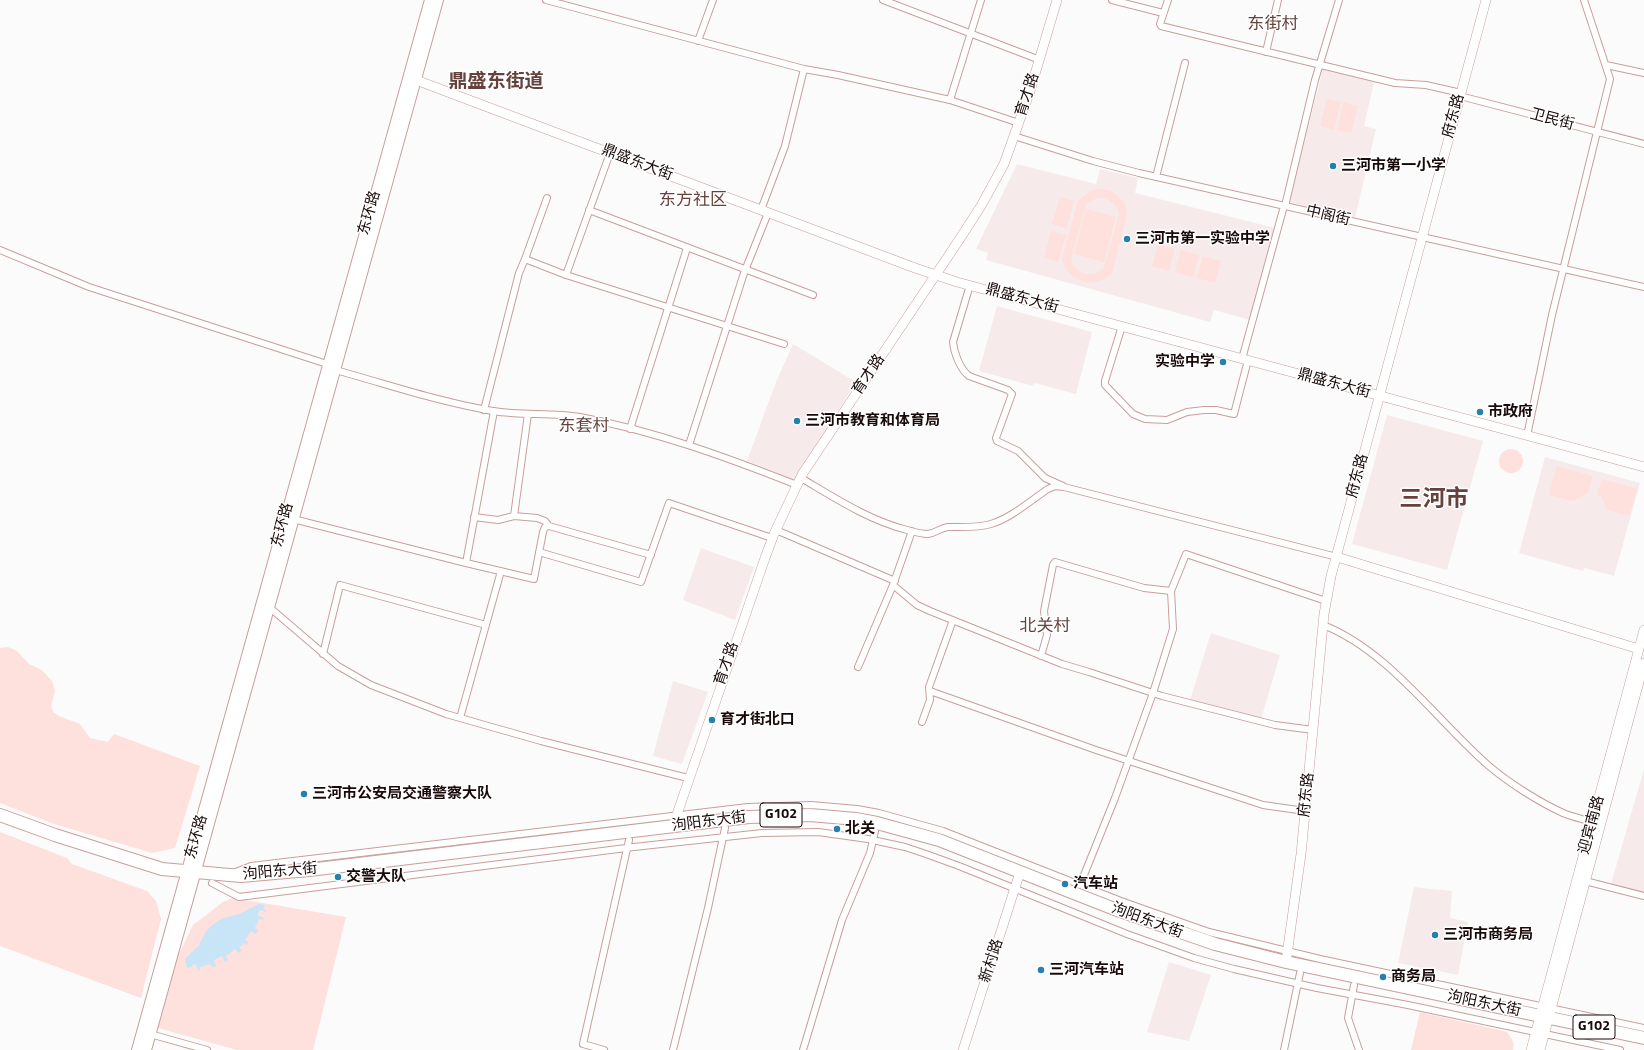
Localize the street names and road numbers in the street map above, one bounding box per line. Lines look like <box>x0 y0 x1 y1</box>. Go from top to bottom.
street label: 育才路 <box>1012 71 1044 119</box>
street label: 府东路 <box>1439 92 1469 140</box>
street label: 卫民街 <box>1528 105 1576 135</box>
street label: 鼎盛东大街 <box>599 141 675 185</box>
street label: 东环路 <box>355 189 385 237</box>
street label: 中阁街 <box>1304 202 1352 230</box>
street label: 鼎盛东大街 <box>983 281 1061 317</box>
street label: 育才路 <box>849 351 889 399</box>
street label: 鼎盛东大街 <box>1295 366 1373 402</box>
street label: 府东路 <box>1343 452 1373 500</box>
street label: 东环路 <box>268 501 298 549</box>
street label: 育才路 <box>711 640 743 688</box>
street label: 府东路 <box>1296 772 1318 818</box>
street label: 迎宾南路 <box>1576 794 1608 856</box>
road number: G102 <box>760 803 802 827</box>
street label: 泃阳东大街 <box>671 808 747 836</box>
street label: 东环路 <box>182 813 212 861</box>
street label: 泃阳东大街 <box>242 860 318 884</box>
street label: 泃阳东大街 <box>1109 900 1185 942</box>
street label: 新村路 <box>976 937 1008 985</box>
street label: 泃阳东大街 <box>1445 987 1523 1021</box>
road number: G102 <box>1573 1015 1615 1039</box>

